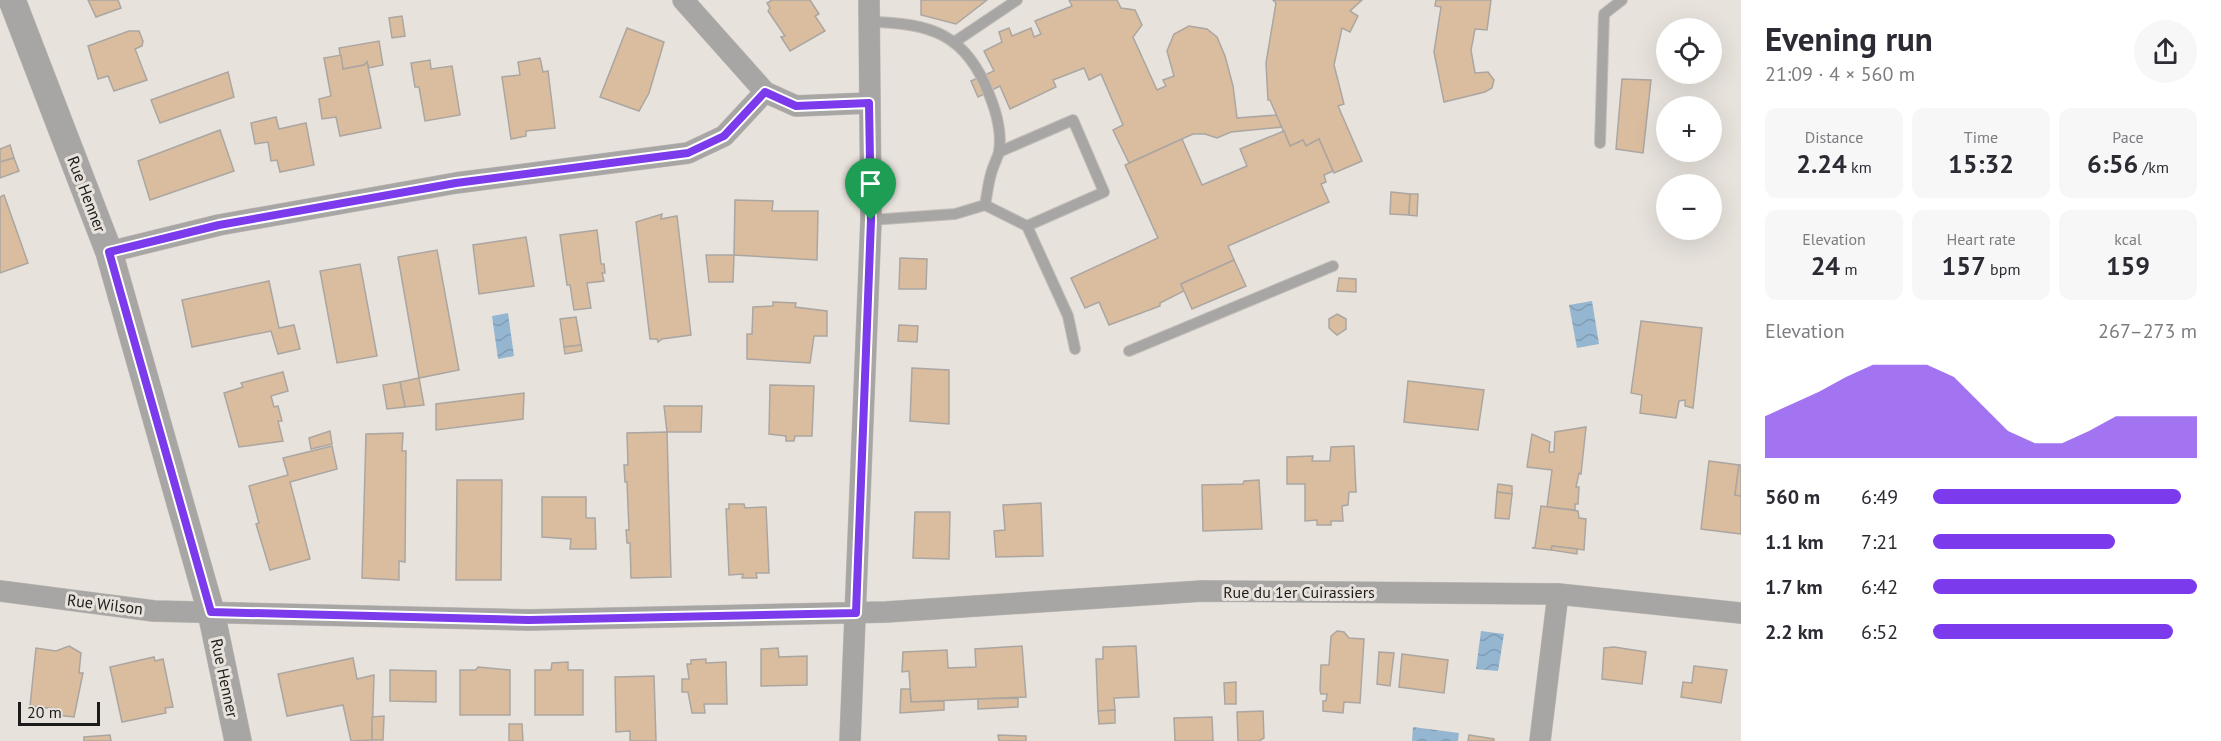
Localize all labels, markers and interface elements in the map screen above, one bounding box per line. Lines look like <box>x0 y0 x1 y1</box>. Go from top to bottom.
text: Evening run <box>1765 17 1933 60</box>
map controls <box>1656 18 1722 240</box>
button: locate <box>1656 18 1722 84</box>
button: share <box>2134 20 2197 83</box>
text: 21:09 · 4 × 560 m <box>1765 61 1915 87</box>
button: + <box>1656 96 1722 162</box>
text: Distance <box>1805 127 1863 147</box>
text: Time <box>1964 127 1998 147</box>
text: Pace <box>2112 127 2144 147</box>
text: 2.24 <box>1796 147 1847 180</box>
text: 15:32 <box>1948 147 2014 180</box>
text: 6:56 <box>2087 147 2138 180</box>
street label: Rue Henner <box>63 153 111 236</box>
text: km <box>1847 157 1872 177</box>
text: /km <box>2138 157 2169 177</box>
pin <box>845 158 896 220</box>
icon: arrive <box>854 167 887 200</box>
button: − <box>1656 174 1722 240</box>
text: Elevation <box>1802 229 1866 249</box>
text: Heart rate <box>1946 229 2016 249</box>
text: kcal <box>2114 229 2142 249</box>
text: 24 <box>1811 249 1840 282</box>
text: 157 <box>1942 249 1986 282</box>
text: 159 <box>2106 249 2150 282</box>
text: m <box>1840 259 1857 279</box>
text: bpm <box>1986 259 2020 279</box>
text: Elevation <box>1765 318 1845 344</box>
text: 267–273 m <box>2098 318 2197 344</box>
text: 560 m <box>1765 484 1820 510</box>
text: 6:49 <box>1861 484 1898 510</box>
text: 1.1 km <box>1765 529 1824 555</box>
text: 7:21 <box>1861 529 1898 555</box>
text: 1.7 km <box>1765 574 1823 600</box>
text: 6:42 <box>1861 574 1898 600</box>
street label: Rue du 1er Cuirassiers <box>1223 582 1375 602</box>
street label: Rue Wilson <box>66 589 144 619</box>
text: 2.2 km <box>1765 619 1824 645</box>
text: 6:52 <box>1861 619 1898 645</box>
street label: Rue Henner <box>207 637 243 720</box>
scale bar <box>18 699 100 726</box>
text: 20 m <box>27 702 62 722</box>

